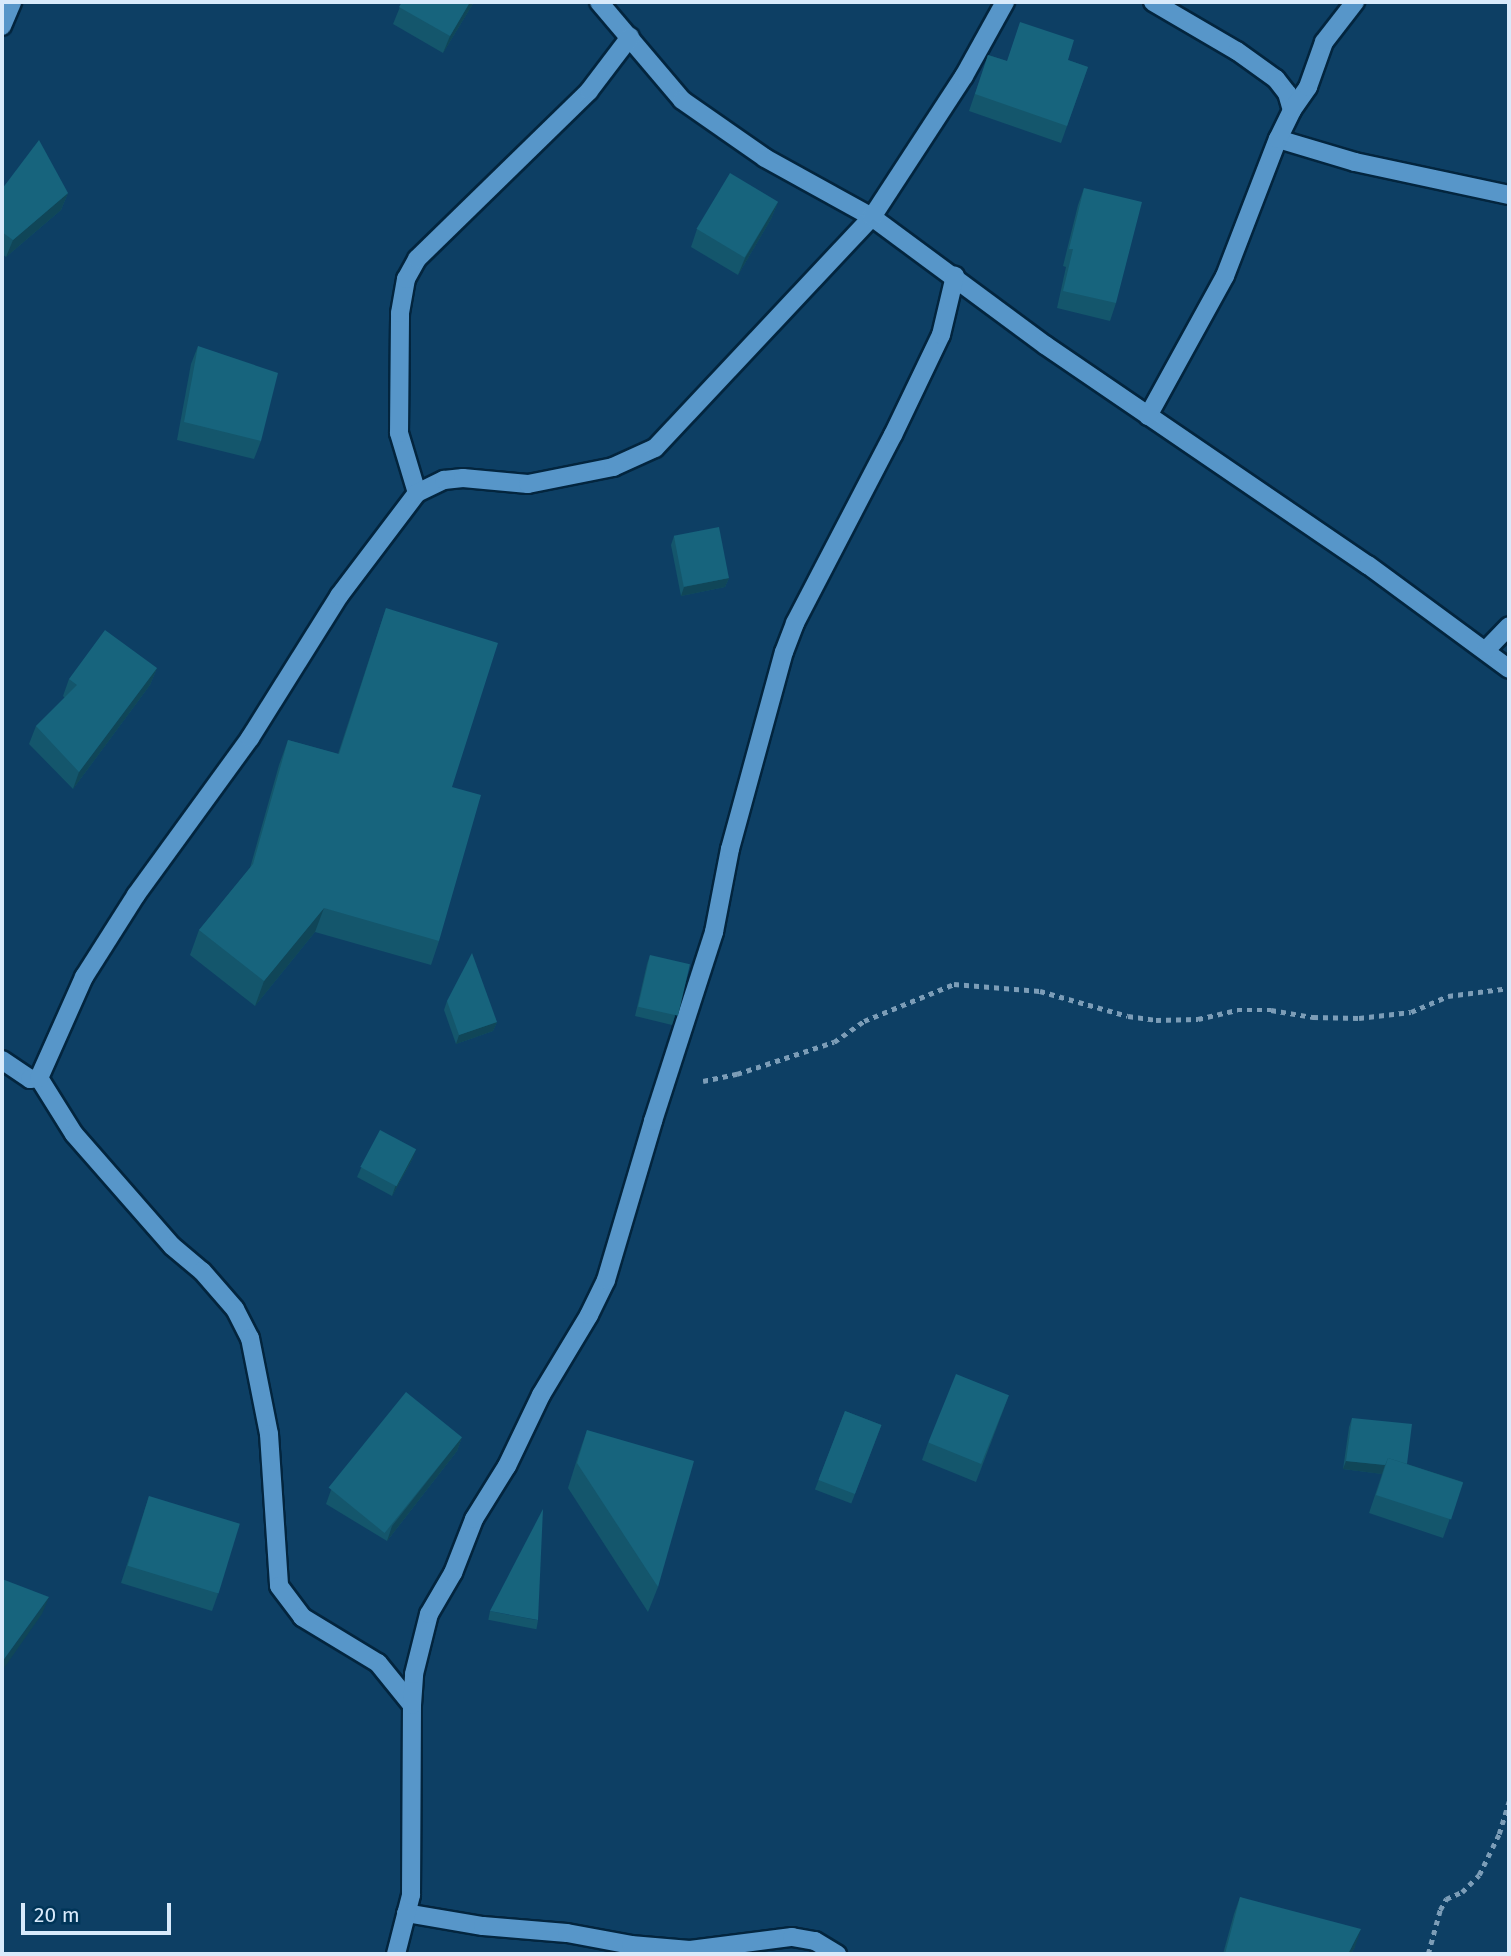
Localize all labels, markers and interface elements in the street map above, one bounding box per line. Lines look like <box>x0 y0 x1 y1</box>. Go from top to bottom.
scale bar <box>24 1890 175 1934</box>
text: 20 m <box>34 1902 80 1928</box>

